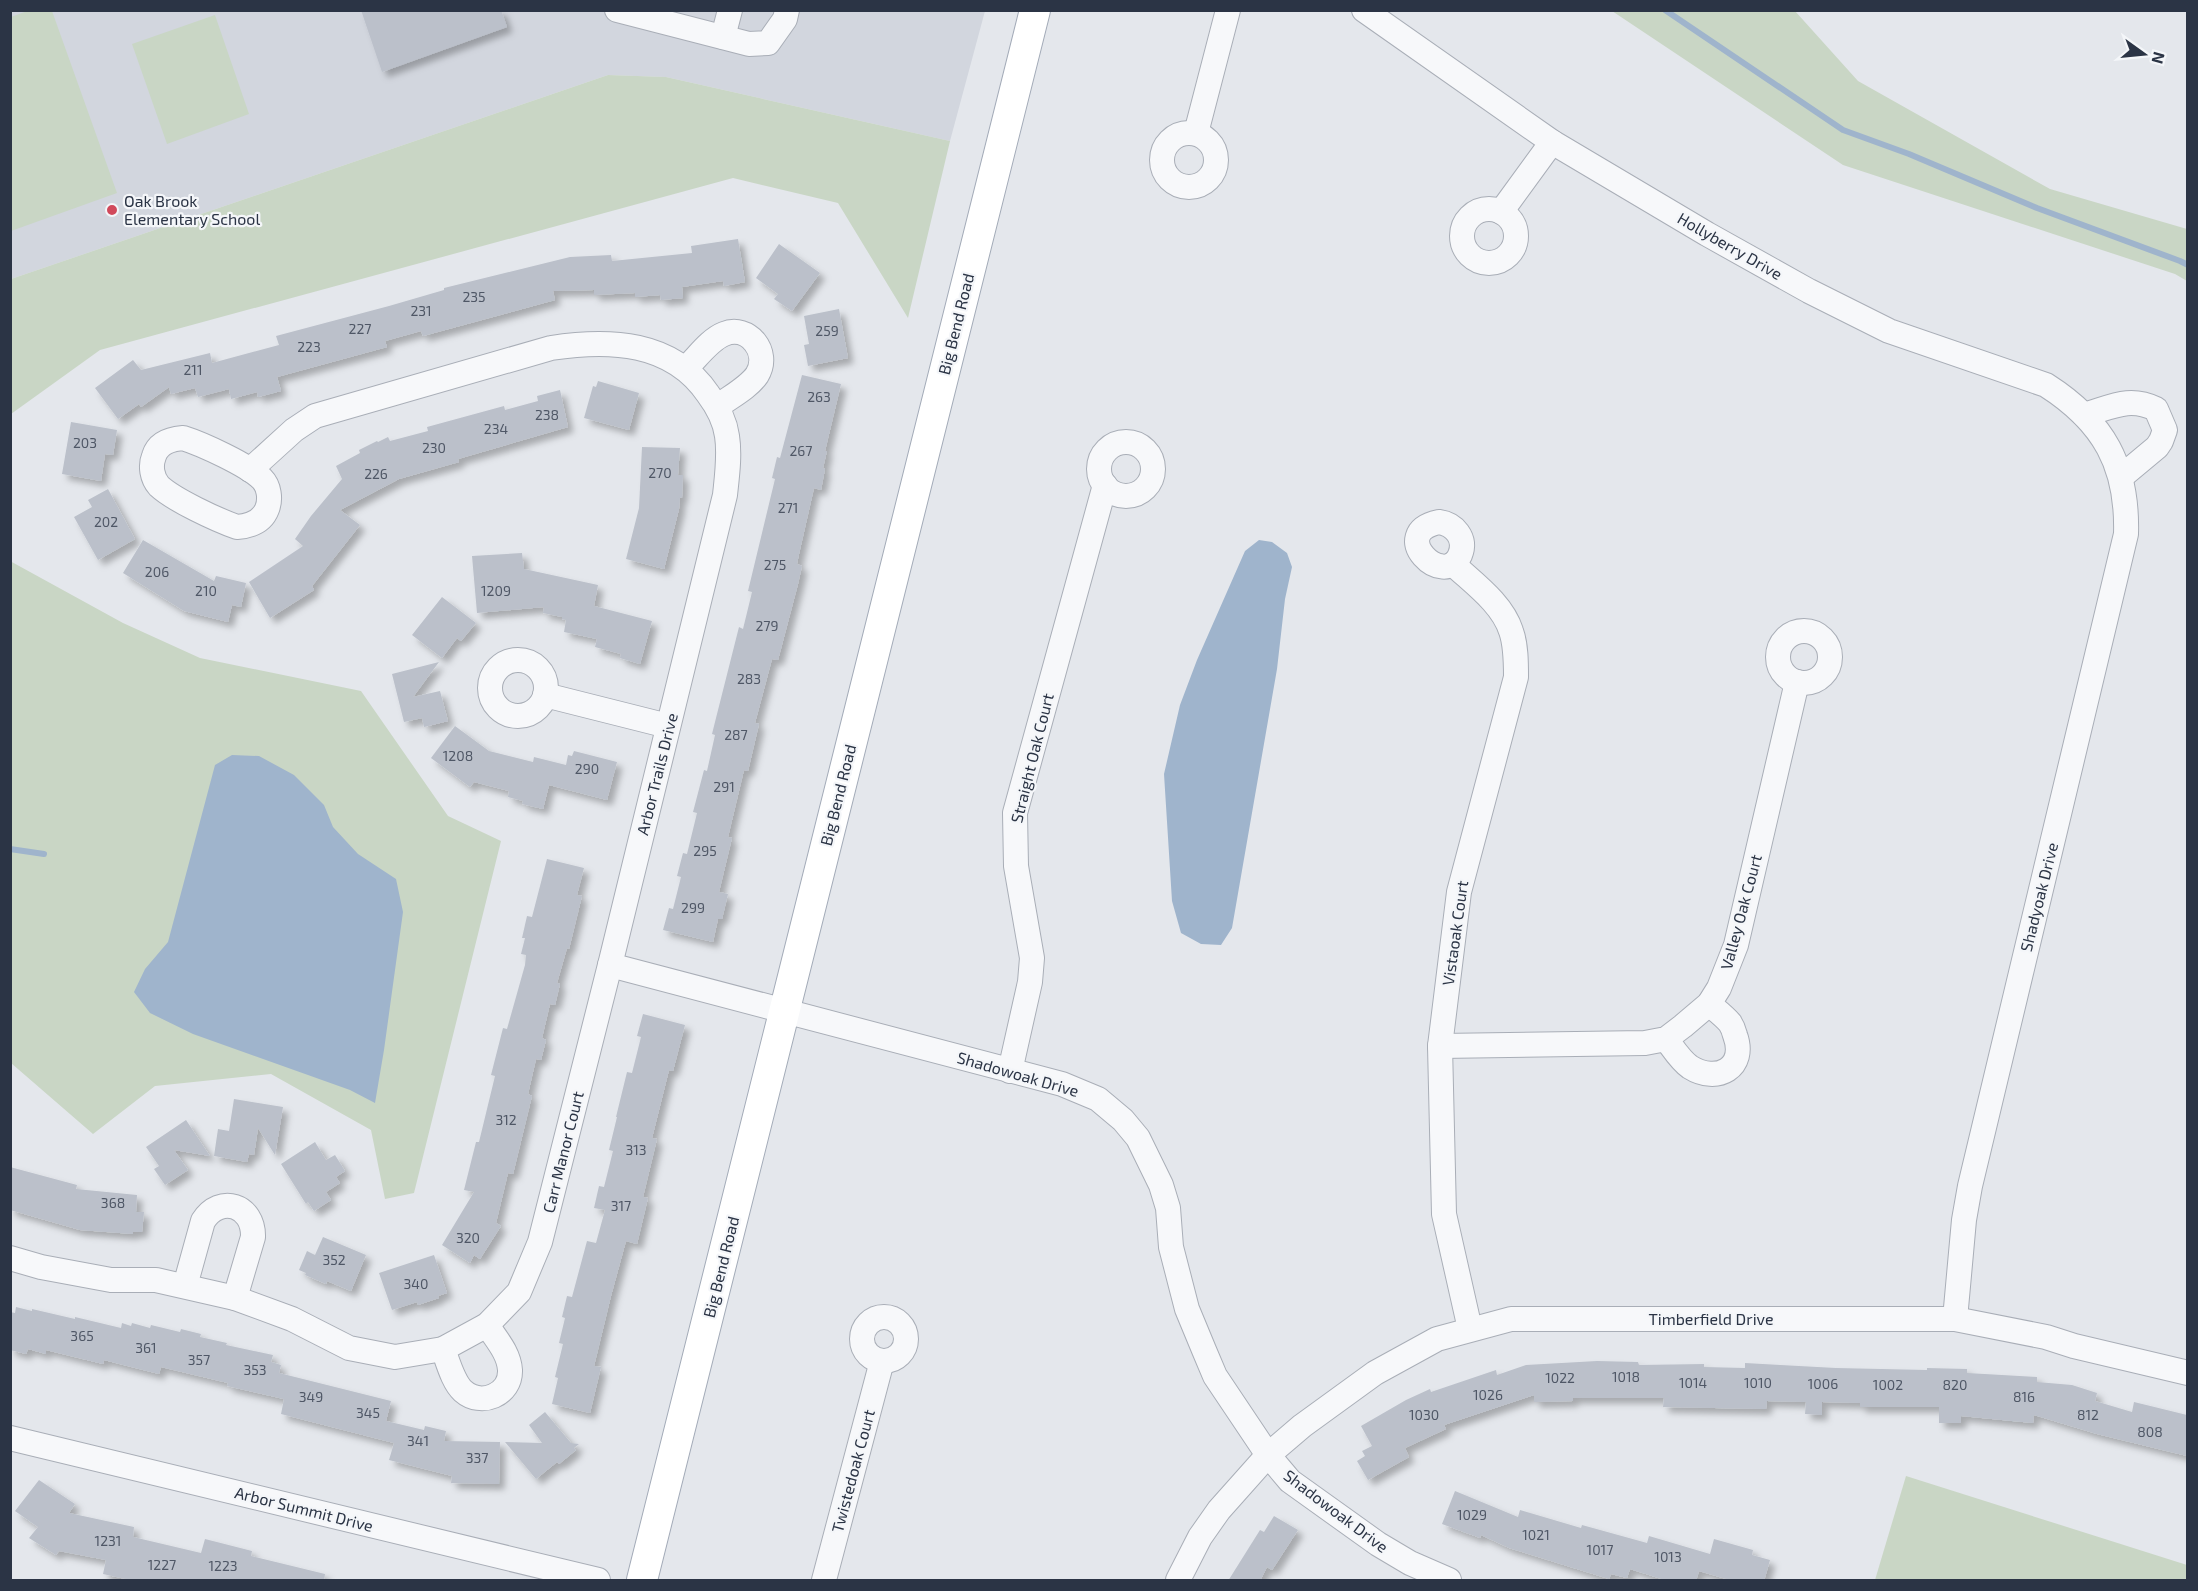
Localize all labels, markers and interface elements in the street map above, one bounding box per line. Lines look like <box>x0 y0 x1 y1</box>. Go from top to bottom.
north arrow <box>2114 24 2174 84</box>
text: N <box>2148 50 2170 66</box>
place label: Oak Brook Elementary School <box>124 191 260 228</box>
marker: Oak Brook Elementary School <box>105 203 119 217</box>
street label: Hollyberry Drive <box>1675 208 1786 283</box>
street label: Big Bend Road <box>934 271 977 377</box>
house number: 235 <box>462 288 486 305</box>
house number: 231 <box>410 302 432 319</box>
house number: 227 <box>349 320 371 337</box>
house number: 259 <box>815 322 839 339</box>
house number: 223 <box>297 338 321 355</box>
house number: 211 <box>183 361 203 378</box>
house number: 263 <box>807 388 831 405</box>
house number: 238 <box>535 406 559 423</box>
house number: 234 <box>484 420 508 437</box>
house number: 203 <box>73 434 97 451</box>
house number: 230 <box>422 439 446 456</box>
house number: 267 <box>789 442 813 459</box>
house number: 270 <box>648 464 672 481</box>
house number: 226 <box>364 465 388 482</box>
house number: 271 <box>778 499 798 516</box>
house number: 202 <box>94 513 118 530</box>
house number: 275 <box>764 556 786 573</box>
house number: 206 <box>145 563 169 580</box>
house number: 210 <box>195 582 217 599</box>
house number: 1209 <box>481 582 511 599</box>
house number: 279 <box>755 617 779 634</box>
house number: 283 <box>737 670 761 687</box>
street label: Straight Oak Court <box>1006 691 1057 825</box>
street label: Arbor Trails Drive <box>632 711 681 837</box>
house number: 287 <box>724 726 748 743</box>
street label: Big Bend Road <box>816 742 859 848</box>
house number: 1208 <box>443 747 473 764</box>
house number: 290 <box>575 760 599 777</box>
house number: 291 <box>713 778 735 795</box>
street label: Shadyoak Drive <box>2016 840 2061 954</box>
house number: 295 <box>693 842 717 859</box>
street label: Valley Oak Court <box>1716 852 1765 972</box>
street label: Vistaoak Court <box>1438 879 1471 987</box>
house number: 299 <box>681 899 705 916</box>
street label: Shadowoak Drive <box>955 1047 1081 1100</box>
street label: Carr Manor Court <box>538 1089 587 1215</box>
house number: 312 <box>495 1111 517 1128</box>
house number: 313 <box>625 1141 647 1158</box>
house number: 368 <box>101 1194 125 1211</box>
house number: 317 <box>611 1197 631 1214</box>
street label: Big Bend Road <box>699 1214 742 1320</box>
house number: 320 <box>456 1229 480 1246</box>
house number: 352 <box>322 1251 346 1268</box>
house number: 340 <box>404 1275 428 1292</box>
street label: Timberfield Drive <box>1648 1309 1774 1328</box>
house number: 365 <box>70 1327 94 1344</box>
house number: 361 <box>135 1339 157 1356</box>
house number: 357 <box>188 1351 210 1368</box>
house number: 353 <box>243 1361 267 1378</box>
house number: 1018 <box>1612 1368 1640 1385</box>
house number: 1022 <box>1545 1369 1575 1386</box>
house number: 1014 <box>1679 1374 1707 1391</box>
house number: 1010 <box>1744 1374 1772 1391</box>
house number: 1006 <box>1808 1375 1838 1392</box>
house number: 1002 <box>1873 1376 1903 1393</box>
house number: 820 <box>1943 1376 1967 1393</box>
house number: 1026 <box>1473 1386 1503 1403</box>
house number: 349 <box>299 1388 323 1405</box>
house number: 816 <box>2013 1388 2035 1405</box>
house number: 345 <box>356 1404 380 1421</box>
house number: 1030 <box>1409 1406 1439 1423</box>
house number: 812 <box>2077 1406 2099 1423</box>
street label: Twistedoak Court <box>827 1407 878 1534</box>
house number: 808 <box>2137 1423 2163 1440</box>
house number: 341 <box>407 1432 429 1449</box>
house number: 337 <box>466 1449 488 1466</box>
street label: Shadowoak Drive <box>1280 1465 1392 1556</box>
street label: Arbor Summit Drive <box>233 1482 375 1535</box>
house number: 1029 <box>1457 1506 1487 1523</box>
house number: 1021 <box>1522 1526 1550 1543</box>
house number: 1231 <box>95 1532 121 1549</box>
house number: 1017 <box>1587 1541 1613 1558</box>
house number: 1013 <box>1654 1548 1682 1565</box>
house number: 1227 <box>148 1556 176 1573</box>
house number: 1223 <box>208 1557 238 1574</box>

